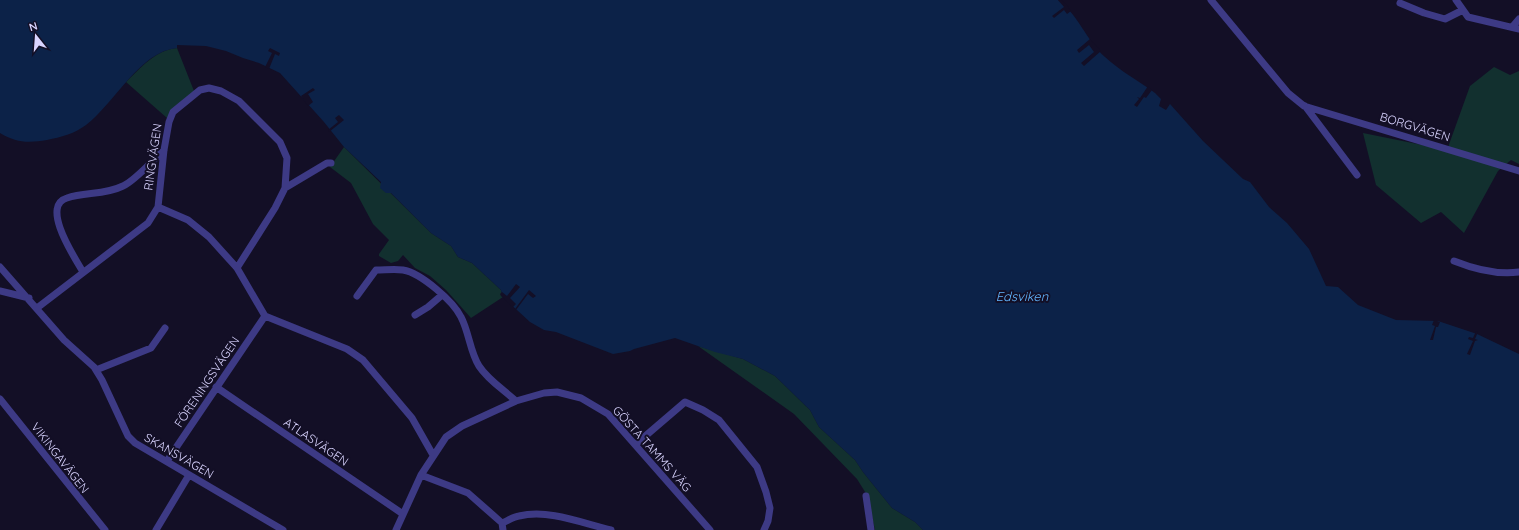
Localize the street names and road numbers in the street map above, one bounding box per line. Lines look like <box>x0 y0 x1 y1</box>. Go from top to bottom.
street label: BORGVÄGEN <box>1378 109 1452 144</box>
street label: RINGVÄGEN <box>140 122 165 191</box>
street label: FÖRENINGSVÄGEN <box>171 334 242 430</box>
street label: GÖSTA TAMMS VÄG <box>610 403 695 495</box>
street label: ATLASVÄGEN <box>281 414 352 469</box>
street label: VIKINGAVÄGEN <box>28 419 93 496</box>
street label: SKANSVÄGEN <box>142 430 217 481</box>

